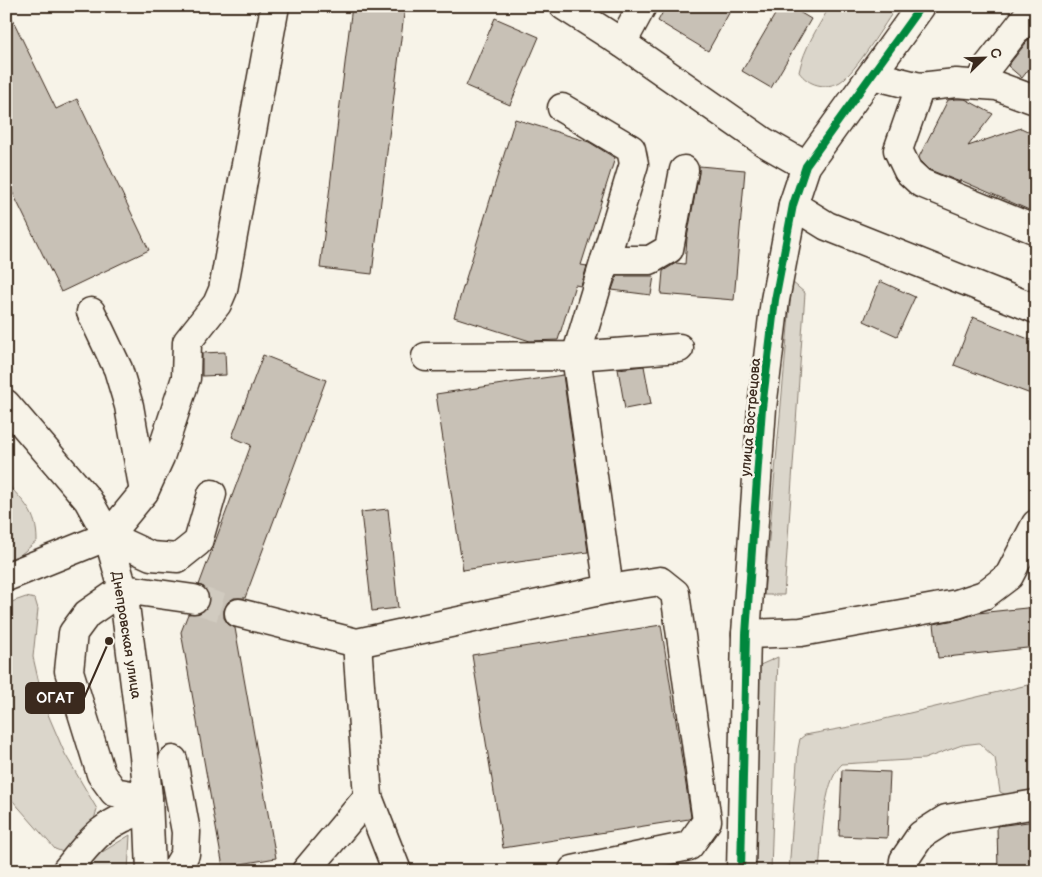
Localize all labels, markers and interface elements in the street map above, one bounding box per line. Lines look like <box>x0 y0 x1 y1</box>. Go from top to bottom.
north arrow <box>960 32 1010 82</box>
text: С <box>986 45 1005 61</box>
street label: улица Вострецова <box>737 356 764 477</box>
street label: Днепровская улица <box>108 570 145 701</box>
callout: ОГАТ <box>26 683 84 713</box>
text: ОГАТ <box>36 689 74 708</box>

